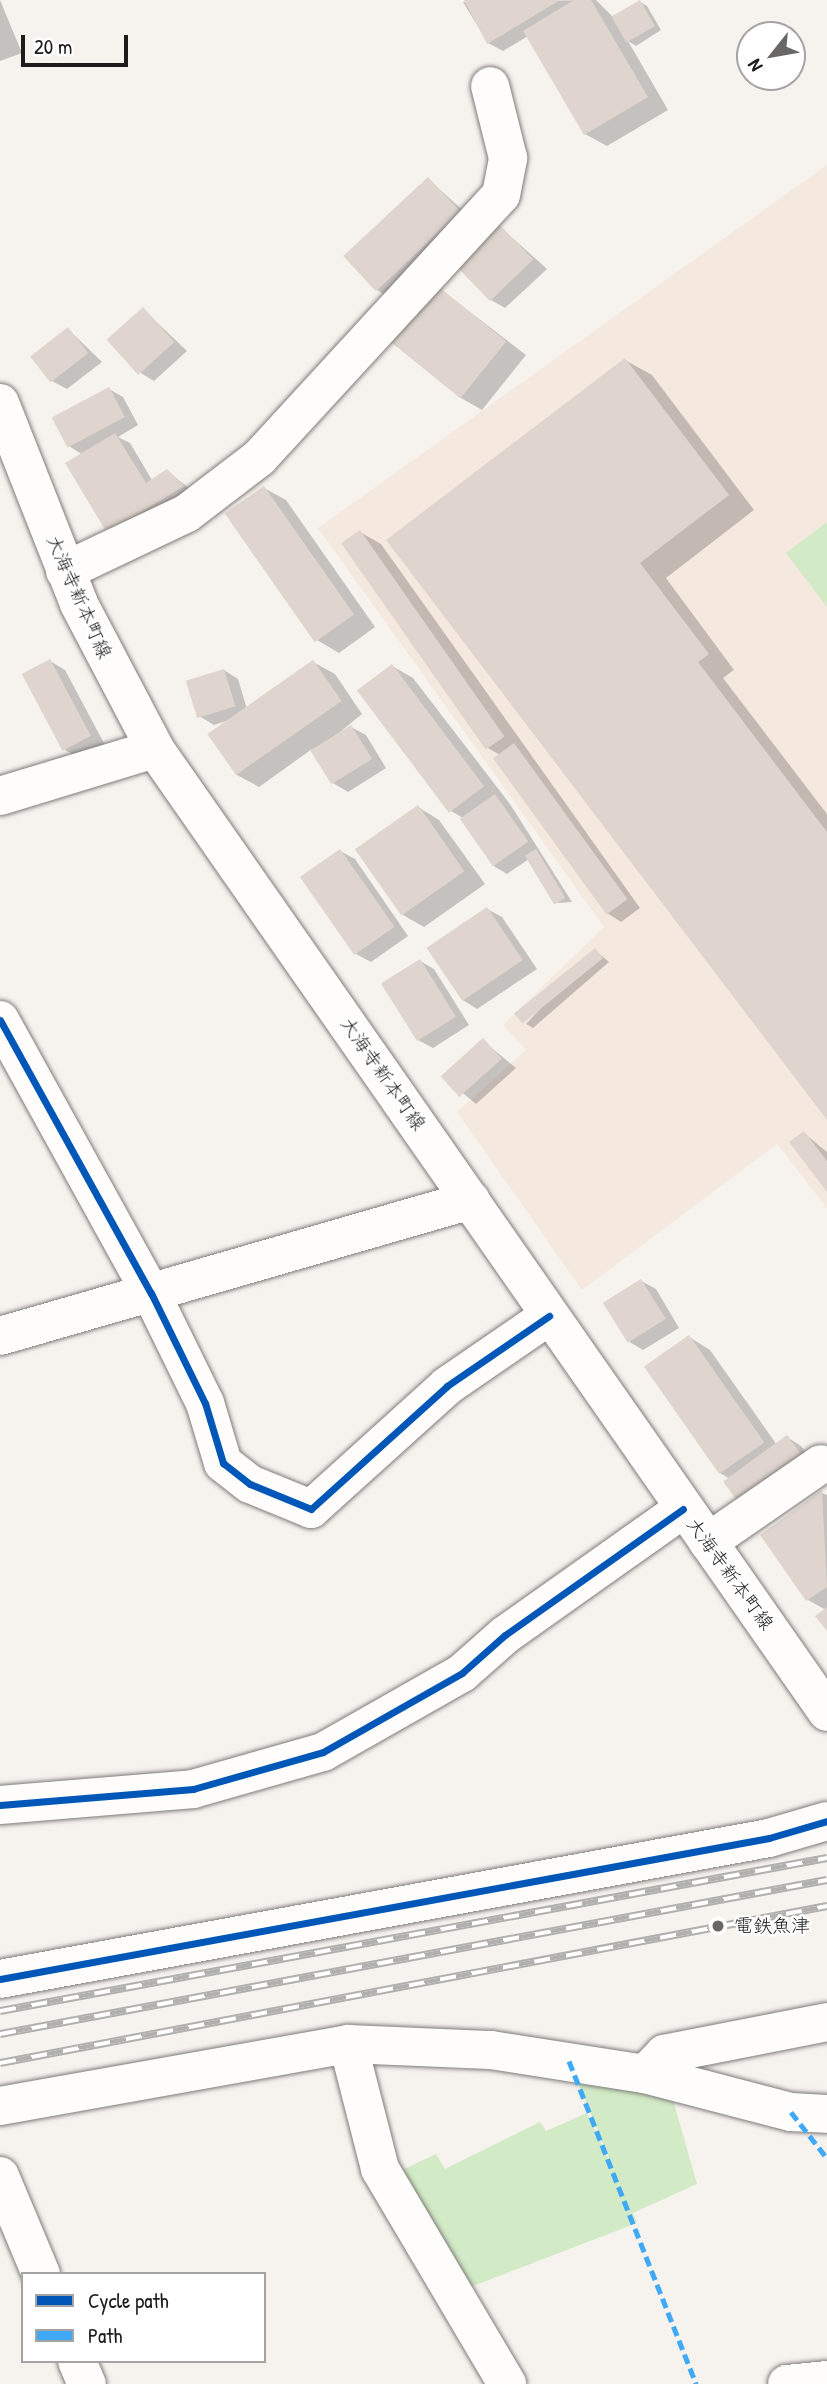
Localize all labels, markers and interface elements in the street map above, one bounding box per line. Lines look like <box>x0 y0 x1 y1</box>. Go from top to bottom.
scale bar <box>24 21 131 65</box>
north arrow <box>736 21 806 91</box>
text: 20 m <box>34 32 72 61</box>
text: N <box>741 55 768 77</box>
street label: 大海寺新本町線 <box>42 532 116 662</box>
street label: 大海寺新本町線 <box>336 1013 430 1135</box>
street label: 大海寺新本町線 <box>682 1513 778 1635</box>
place label: 電鉄魚津 <box>734 1915 810 1937</box>
marker: 電鉄魚津 <box>708 1916 728 1936</box>
legend <box>21 2272 266 2363</box>
text: Cycle path <box>88 2286 169 2315</box>
text: Path <box>88 2321 122 2350</box>

